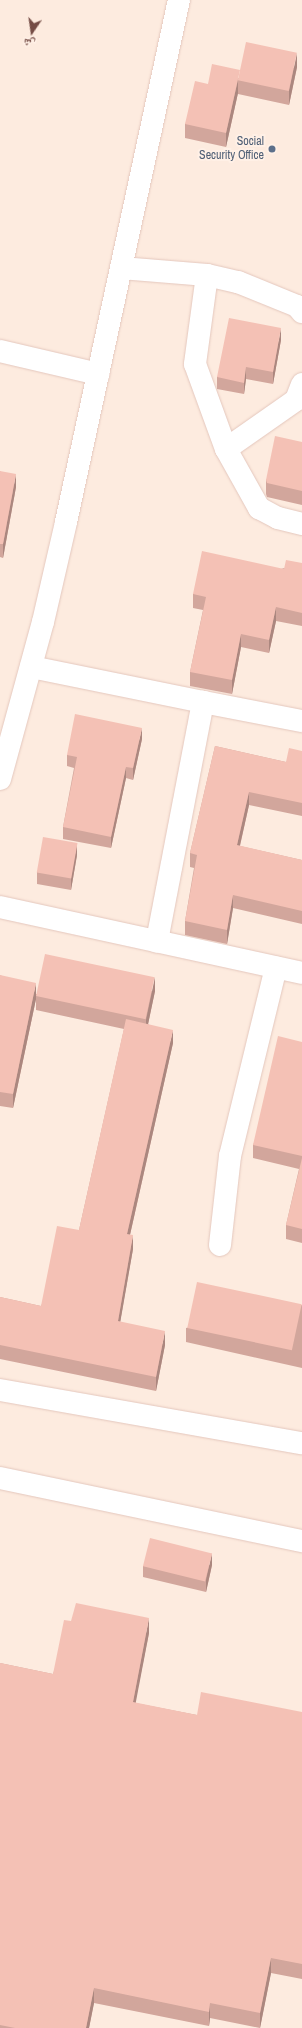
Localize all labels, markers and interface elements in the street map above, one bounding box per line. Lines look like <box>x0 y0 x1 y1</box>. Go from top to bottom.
north arrow <box>12 12 52 52</box>
text: ش <box>22 36 37 52</box>
place label: Social Security Office <box>199 135 264 163</box>
marker: Social Security Office <box>267 144 277 154</box>

